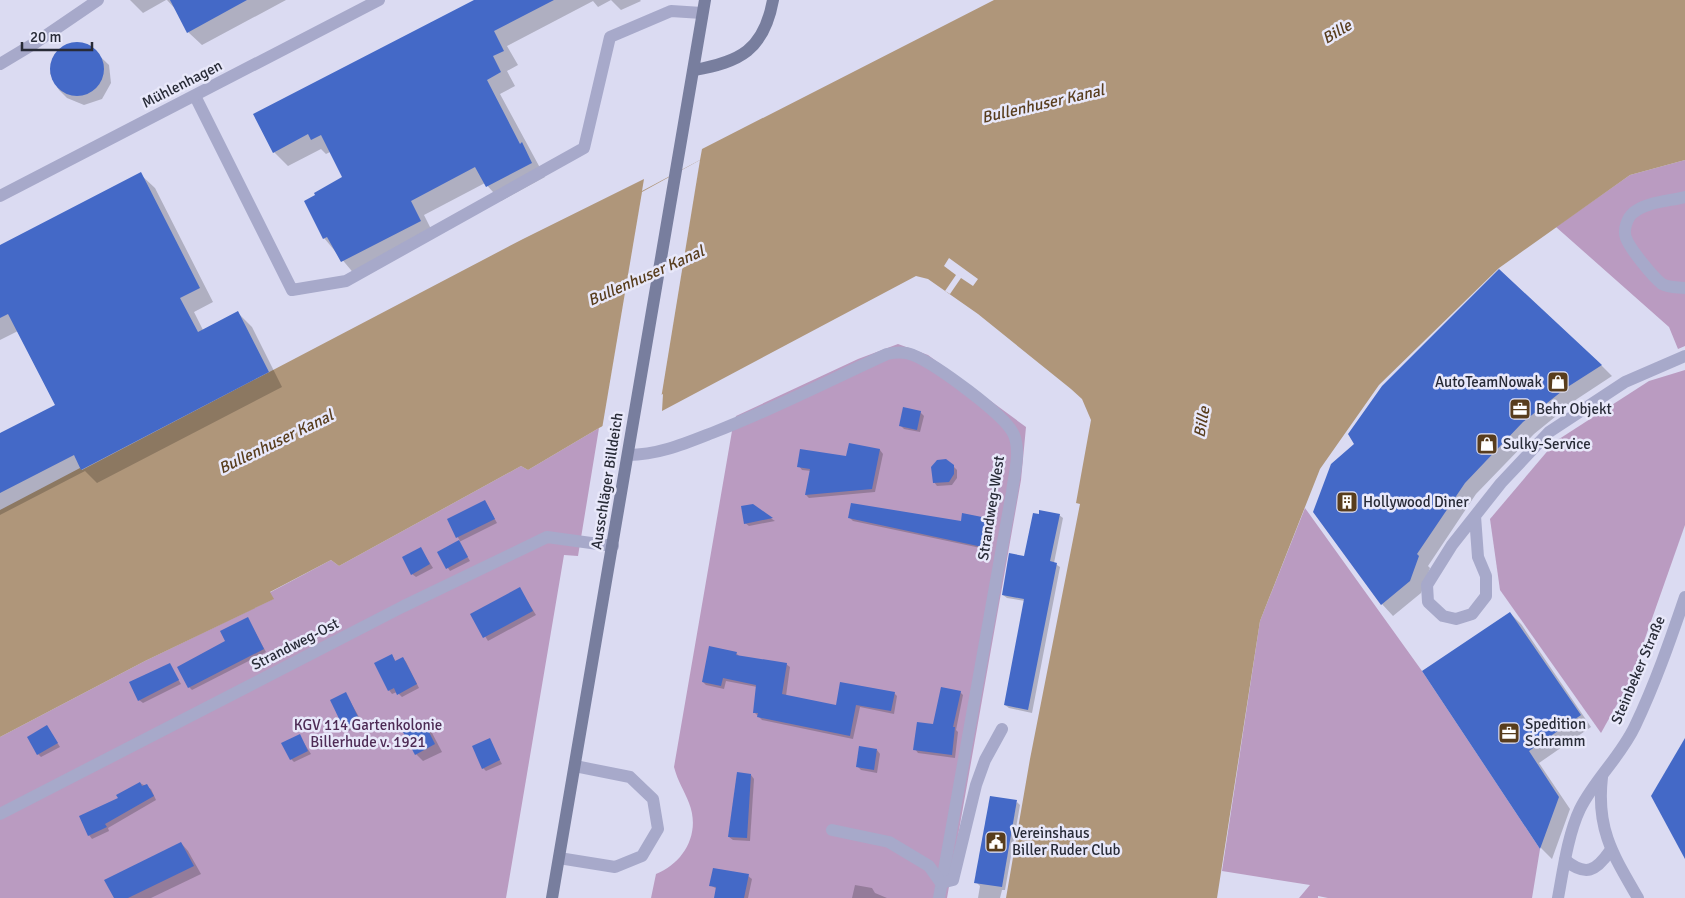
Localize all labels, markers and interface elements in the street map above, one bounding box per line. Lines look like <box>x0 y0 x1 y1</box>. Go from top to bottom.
water label: Bille <box>1319 15 1356 49</box>
scale bar <box>22 20 92 52</box>
text: 20 m <box>30 28 61 46</box>
street label: Mühlenhagen <box>139 56 225 112</box>
water label: Bullenhuser Kanal <box>980 80 1108 128</box>
water label: Bullenhuser Kanal <box>585 241 708 311</box>
shop icon: AutoTeamNowak <box>1546 370 1570 394</box>
place label: AutoTeamNowak <box>1435 373 1542 391</box>
office icon: Behr Objekt <box>1508 397 1532 421</box>
place label: Behr Objekt <box>1536 400 1612 418</box>
water label: Bille <box>1189 404 1215 439</box>
water label: Bullenhuser Kanal <box>215 405 338 478</box>
street label: Ausschläger Billdeich <box>587 411 627 551</box>
shop icon: Sulky-Service <box>1475 432 1499 456</box>
place label: Sulky-Service <box>1503 435 1591 453</box>
street label: Strandweg-West <box>974 454 1008 562</box>
building icon: Hollywood Diner <box>1335 490 1359 514</box>
place label: Hollywood Diner <box>1363 493 1469 511</box>
street label: Steinbeker Straße <box>1607 613 1669 727</box>
street label: Strandweg-Ost <box>248 614 342 674</box>
place label: Spedition Schramm <box>1525 715 1586 750</box>
park label: KGV 114 Gartenkolonie Billerhude v. 1921 <box>294 716 442 751</box>
office icon: Spedition Schramm <box>1497 721 1521 745</box>
place label: Vereinshaus Biller Ruder Club <box>1012 824 1121 859</box>
public building icon: Vereinshaus Biller Ruder Club <box>984 830 1008 854</box>

